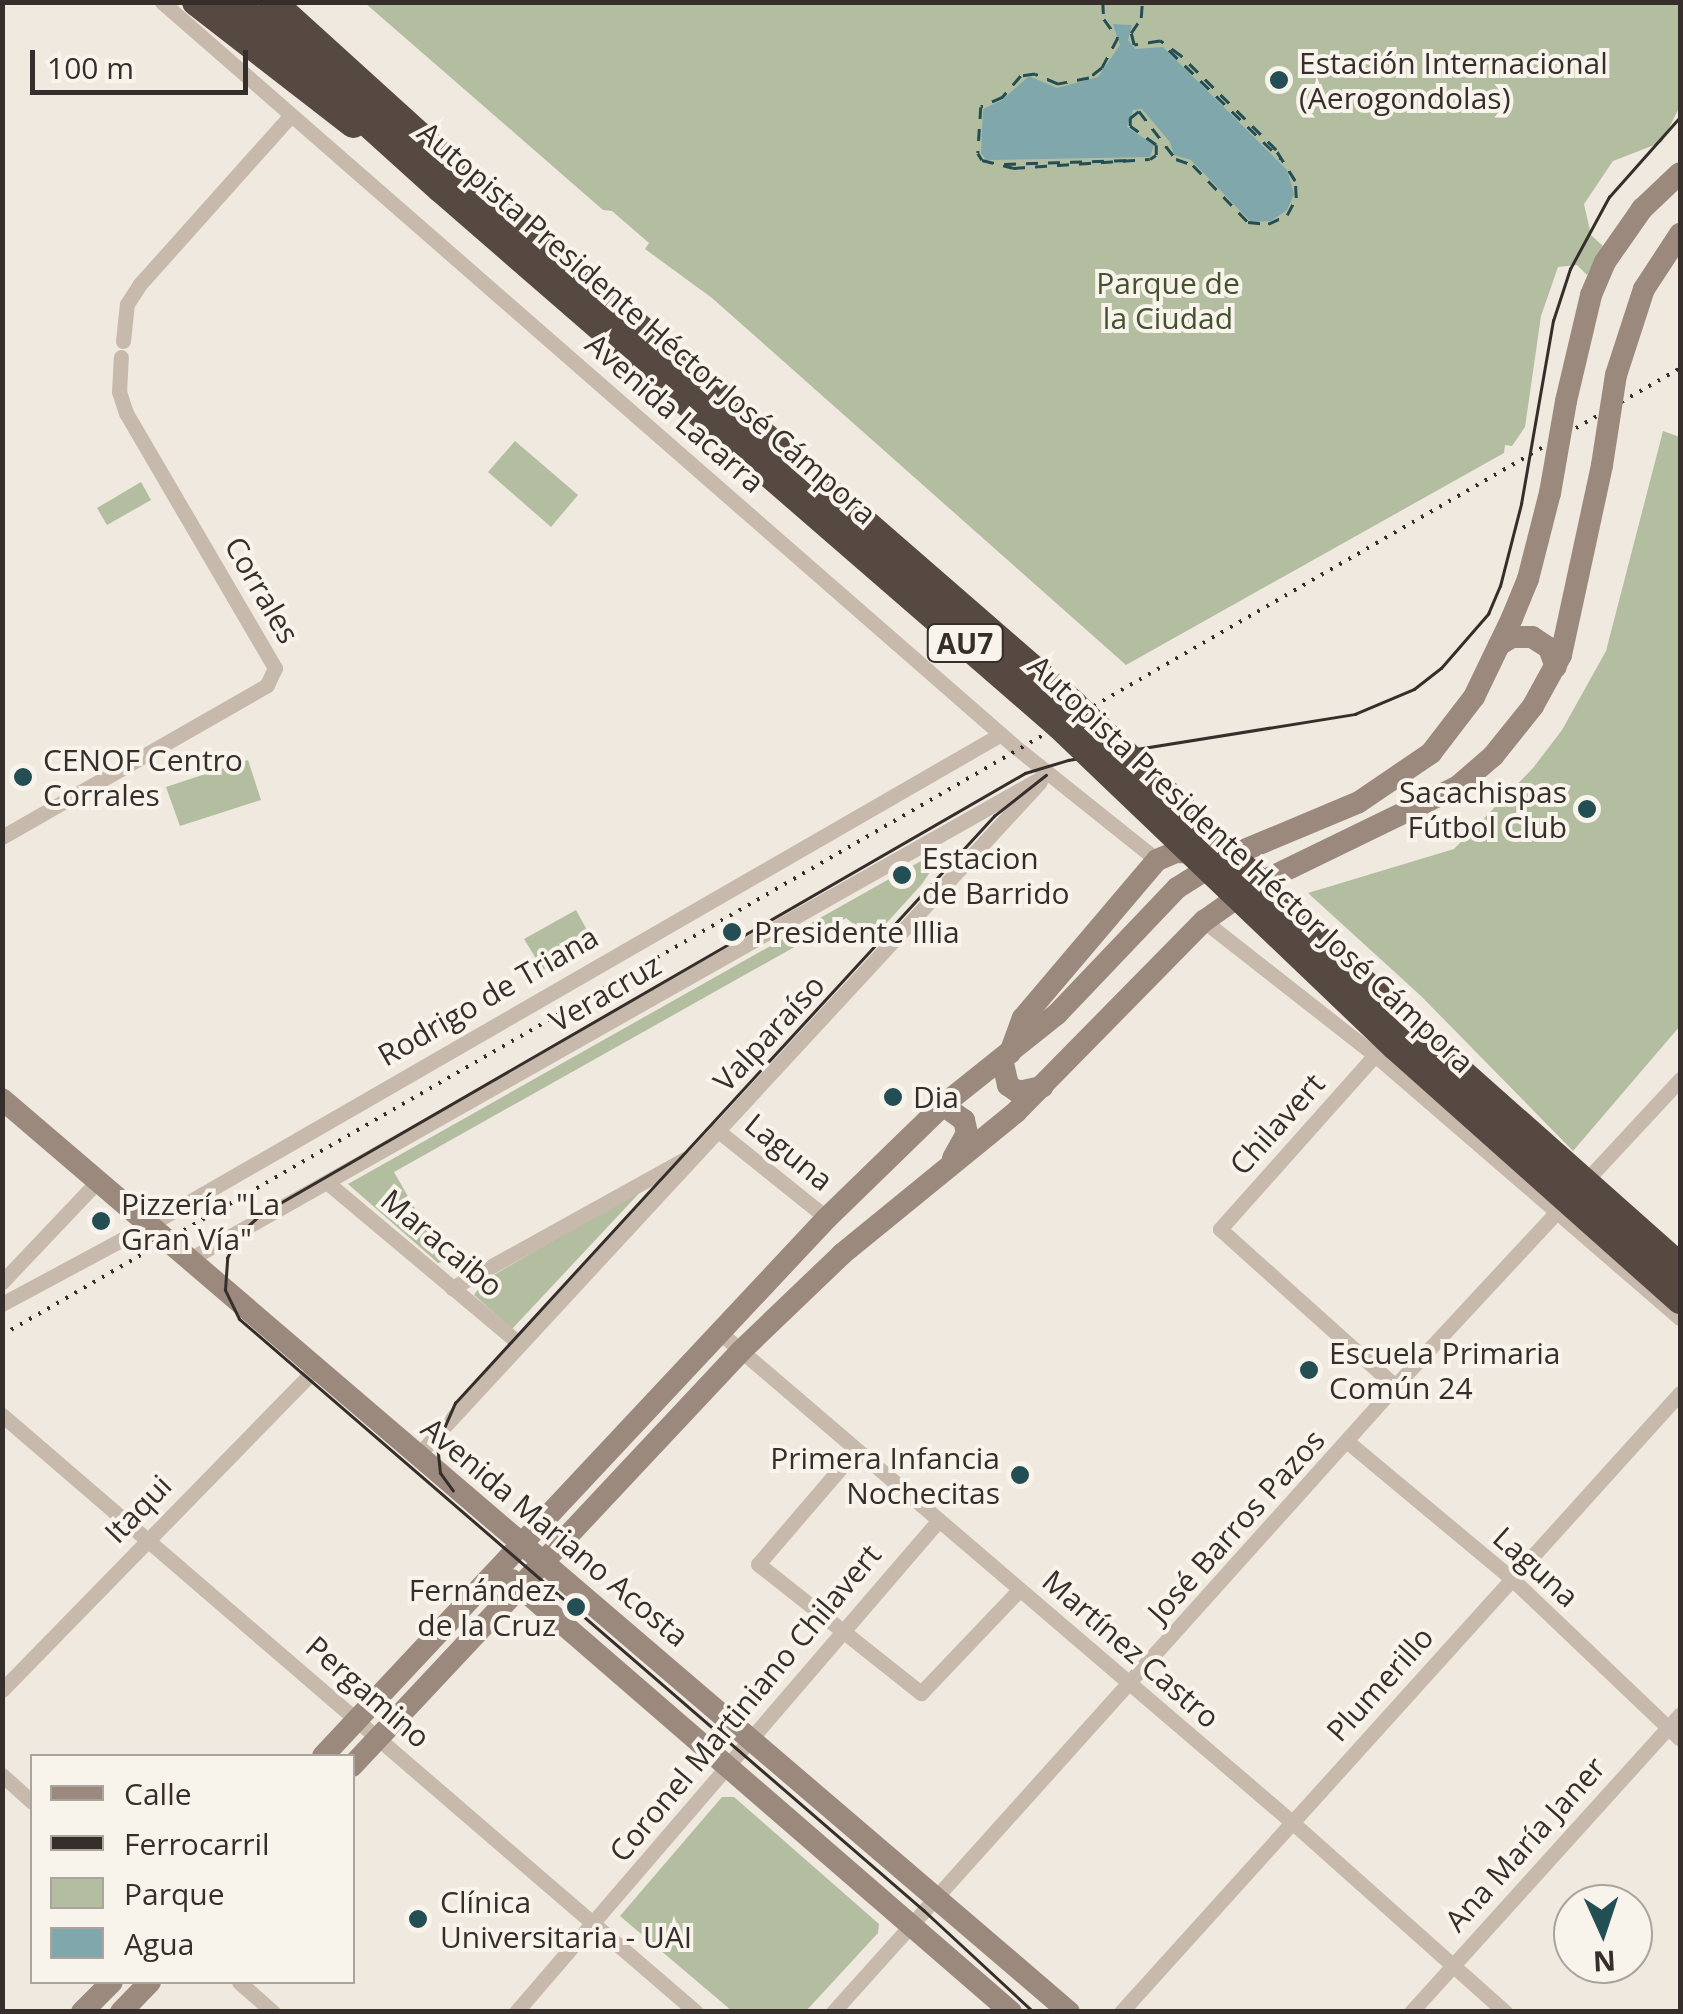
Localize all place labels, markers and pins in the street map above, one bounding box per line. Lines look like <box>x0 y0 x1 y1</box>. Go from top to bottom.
place label: Estación Internacional (Aerogondolas) <box>1299 45 1608 116</box>
marker: Estación Internacional (Aerogondolas) <box>1268 69 1290 91</box>
place label: CENOF Centro Corrales <box>43 742 243 812</box>
marker: CENOF Centro Corrales <box>12 766 34 788</box>
place label: Sacachispas Fútbol Club <box>1399 774 1567 844</box>
marker: Sacachispas Fútbol Club <box>1576 798 1598 820</box>
place label: Estacion de Barrido <box>922 840 1070 910</box>
marker: Estacion de Barrido <box>891 864 913 886</box>
place label: Presidente Illia <box>754 914 960 950</box>
marker: Presidente Illia <box>719 919 745 945</box>
place label: Dia <box>913 1079 959 1115</box>
marker: Dia <box>882 1086 904 1108</box>
place label: Pizzería "La Gran Vía" <box>121 1186 280 1256</box>
marker: Pizzería "La Gran Vía" <box>90 1210 112 1232</box>
place label: Escuela Primaria Común 24 <box>1329 1335 1560 1406</box>
marker: Escuela Primaria Común 24 <box>1298 1359 1320 1381</box>
place label: Primera Infancia Nochecitas <box>770 1440 1000 1510</box>
marker: Primera Infancia Nochecitas <box>1009 1464 1031 1486</box>
place label: Fernández de la Cruz <box>409 1572 556 1642</box>
marker: Fernández de la Cruz <box>565 1596 587 1618</box>
place label: Clínica Universitaria - UAI <box>440 1884 692 1954</box>
marker: Clínica Universitaria - UAI <box>405 1906 431 1932</box>

